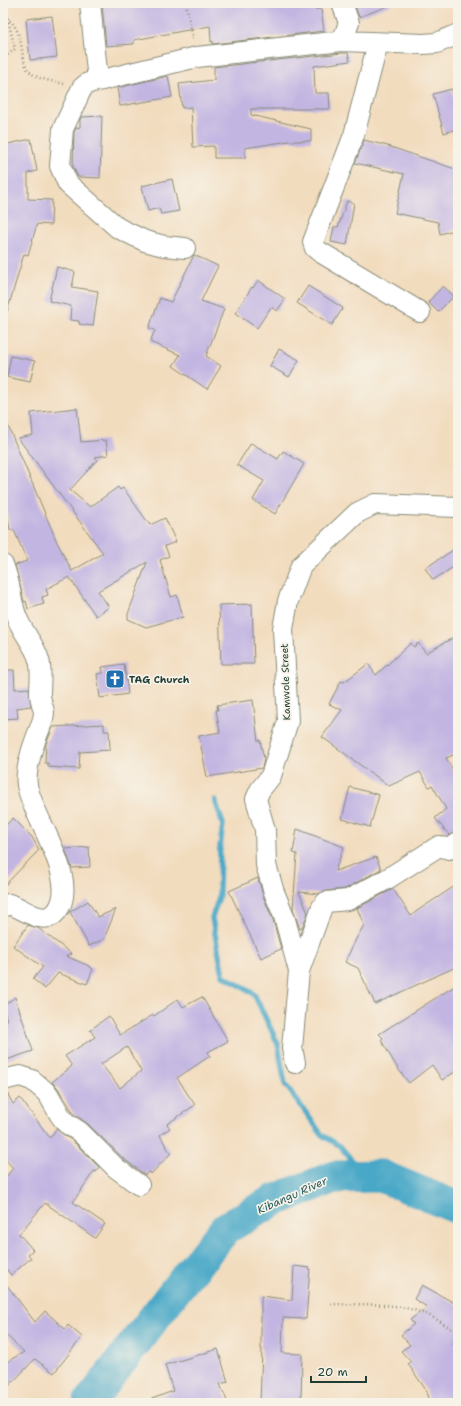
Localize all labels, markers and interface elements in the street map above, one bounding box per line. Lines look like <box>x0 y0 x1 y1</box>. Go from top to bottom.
street label: Kamwole Street <box>278 643 293 721</box>
church icon: TAG Church <box>104 668 126 690</box>
place label: TAG Church <box>129 673 190 686</box>
water label: Kibangu River <box>255 1173 330 1218</box>
scale bar <box>311 1358 366 1384</box>
text: 20 m <box>317 1364 348 1380</box>

